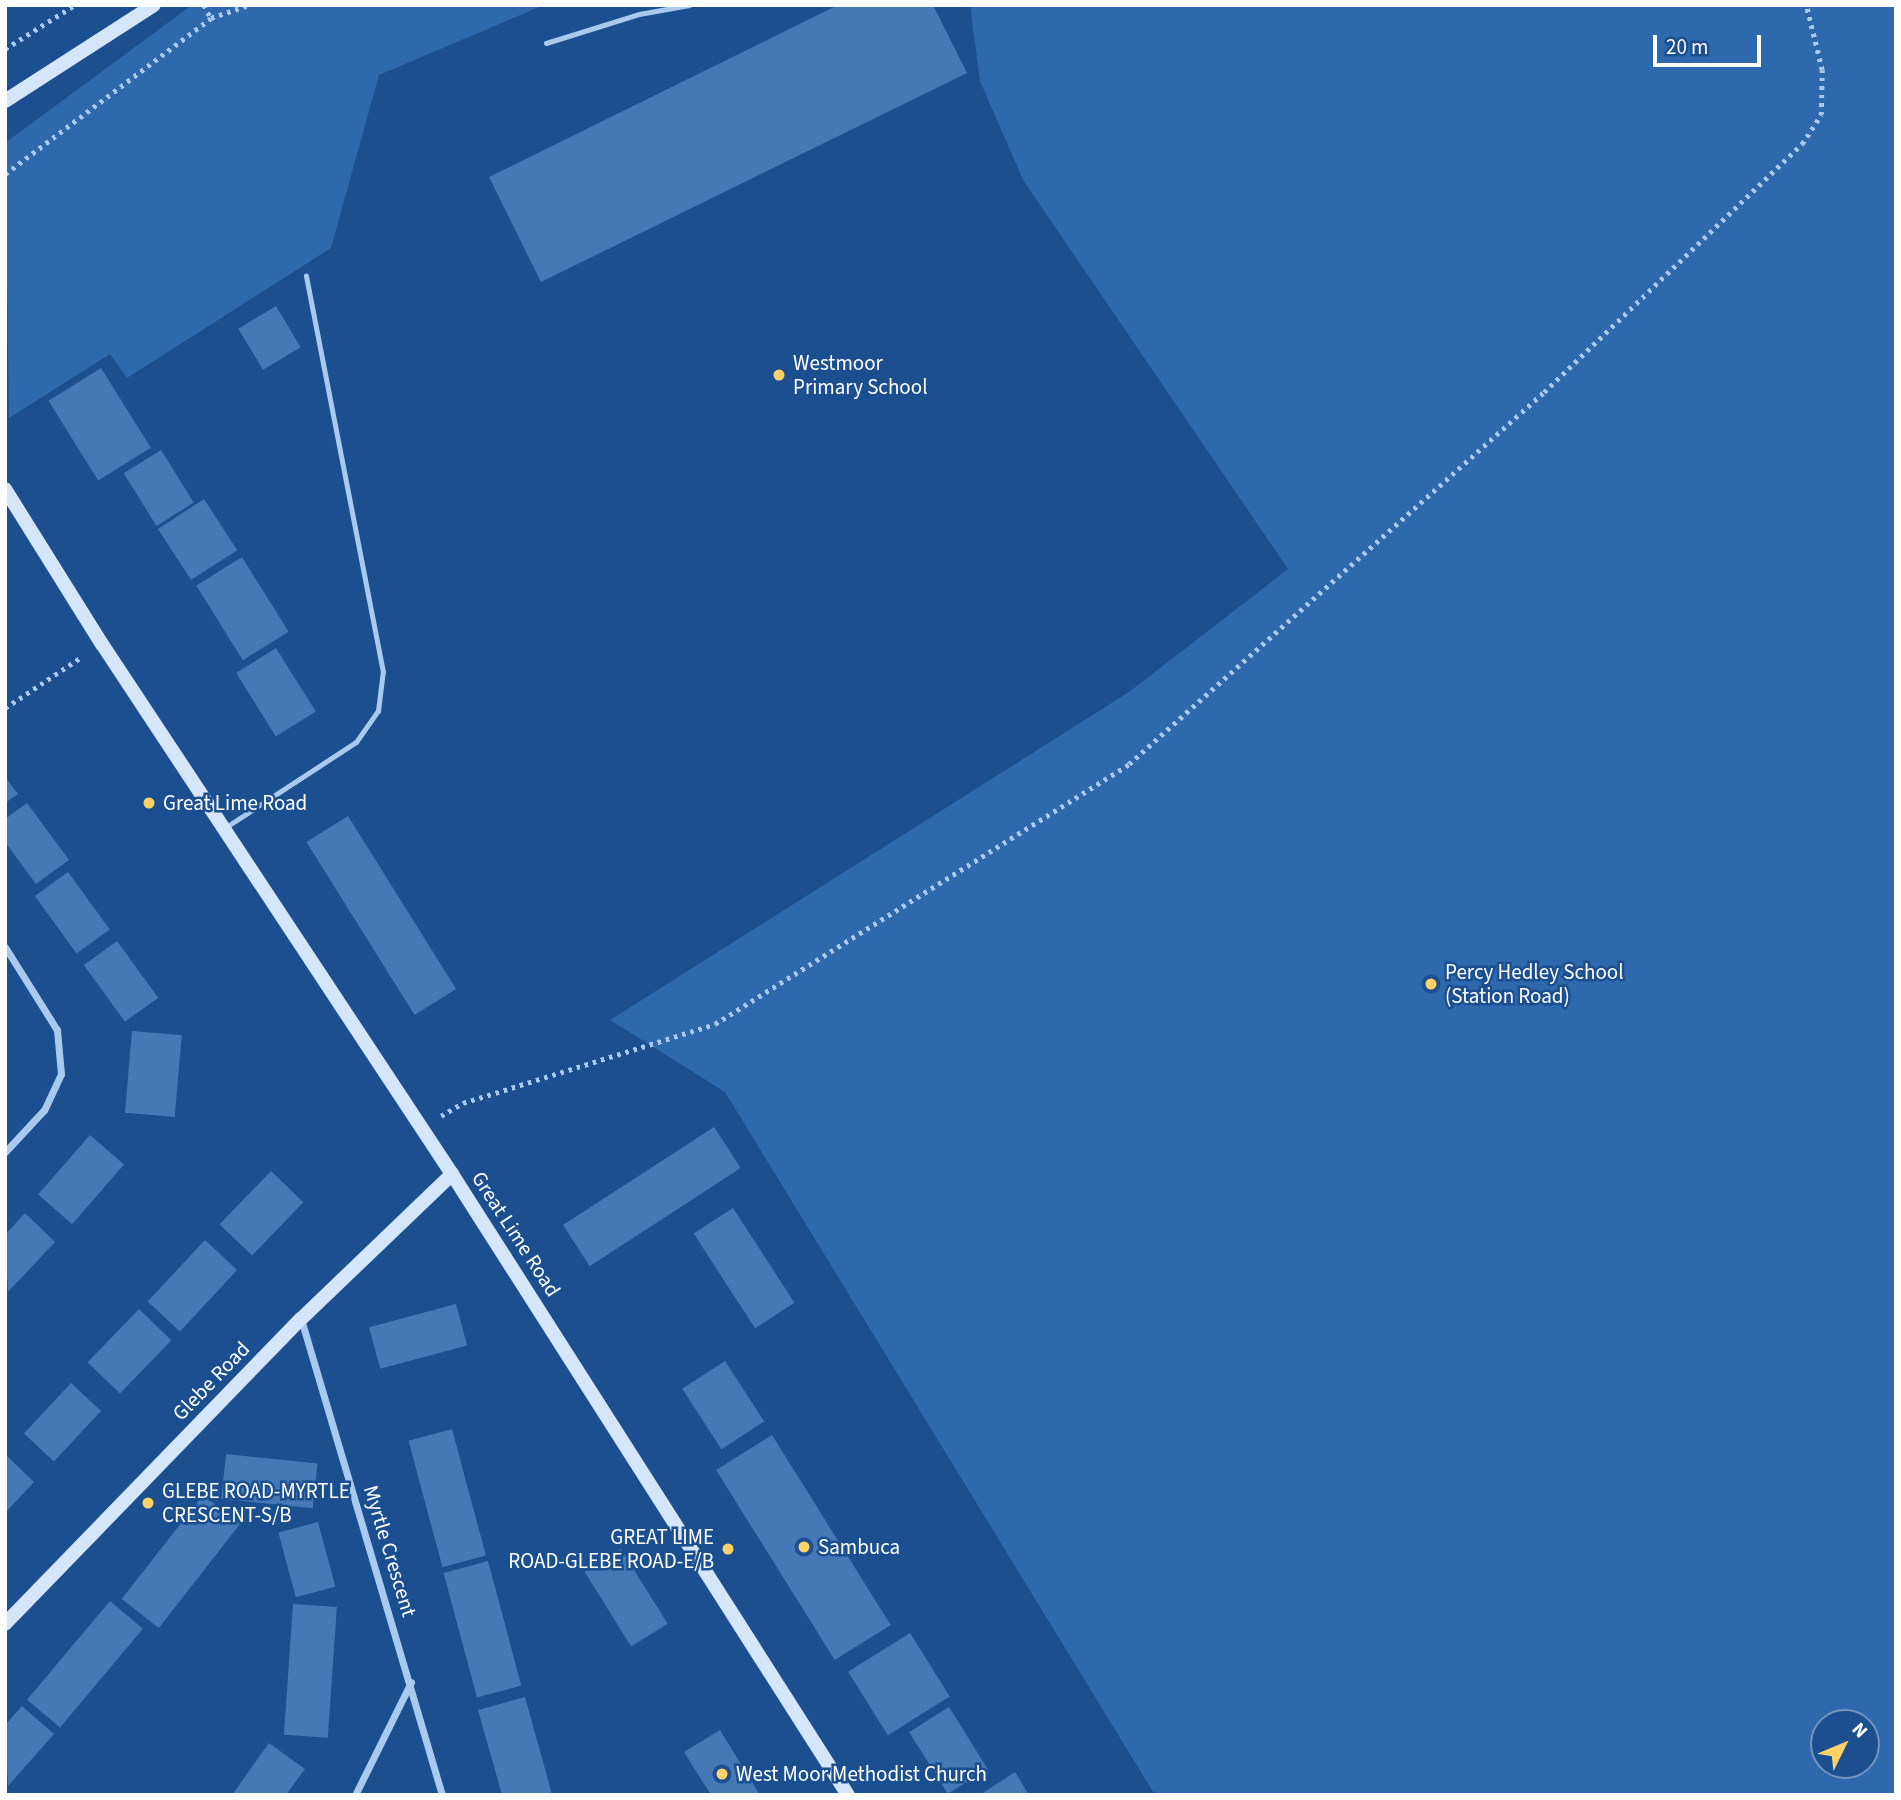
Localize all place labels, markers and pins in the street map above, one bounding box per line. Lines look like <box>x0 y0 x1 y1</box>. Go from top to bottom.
place label: Westmoor Primary School <box>793 350 927 400</box>
marker: Westmoor Primary School <box>771 367 787 383</box>
place label: Great Lime Road <box>163 790 307 816</box>
marker: Great Lime Road <box>141 795 157 811</box>
place label: Percy Hedley School (Station Road) <box>1445 959 1624 1009</box>
marker: Percy Hedley School (Station Road) <box>1423 976 1439 992</box>
place label: GLEBE ROAD-MYRTLE CRESCENT-S/B <box>162 1478 350 1528</box>
marker: GLEBE ROAD-MYRTLE CRESCENT-S/B <box>140 1495 156 1511</box>
place label: GREAT LIME ROAD-GLEBE ROAD-E/B <box>508 1524 714 1574</box>
place label: Sambuca <box>818 1534 900 1560</box>
marker: Sambuca <box>796 1539 812 1555</box>
marker: GREAT LIME ROAD-GLEBE ROAD-E/B <box>720 1541 736 1557</box>
place label: West Moor Methodist Church <box>736 1761 987 1787</box>
marker: West Moor Methodist Church <box>714 1766 730 1782</box>

